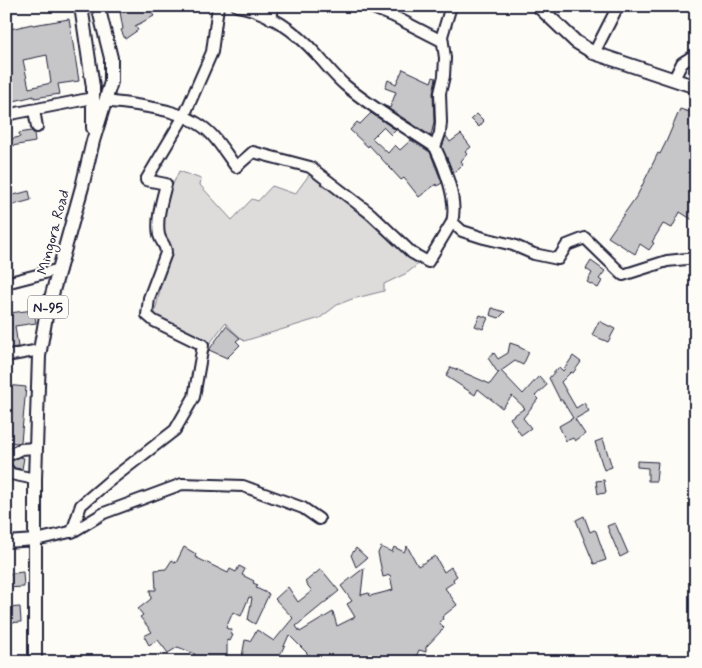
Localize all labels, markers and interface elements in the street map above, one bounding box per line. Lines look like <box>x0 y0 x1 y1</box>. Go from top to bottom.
street label: Mingora Road <box>33 188 76 277</box>
road number: N-95 <box>28 296 68 318</box>

